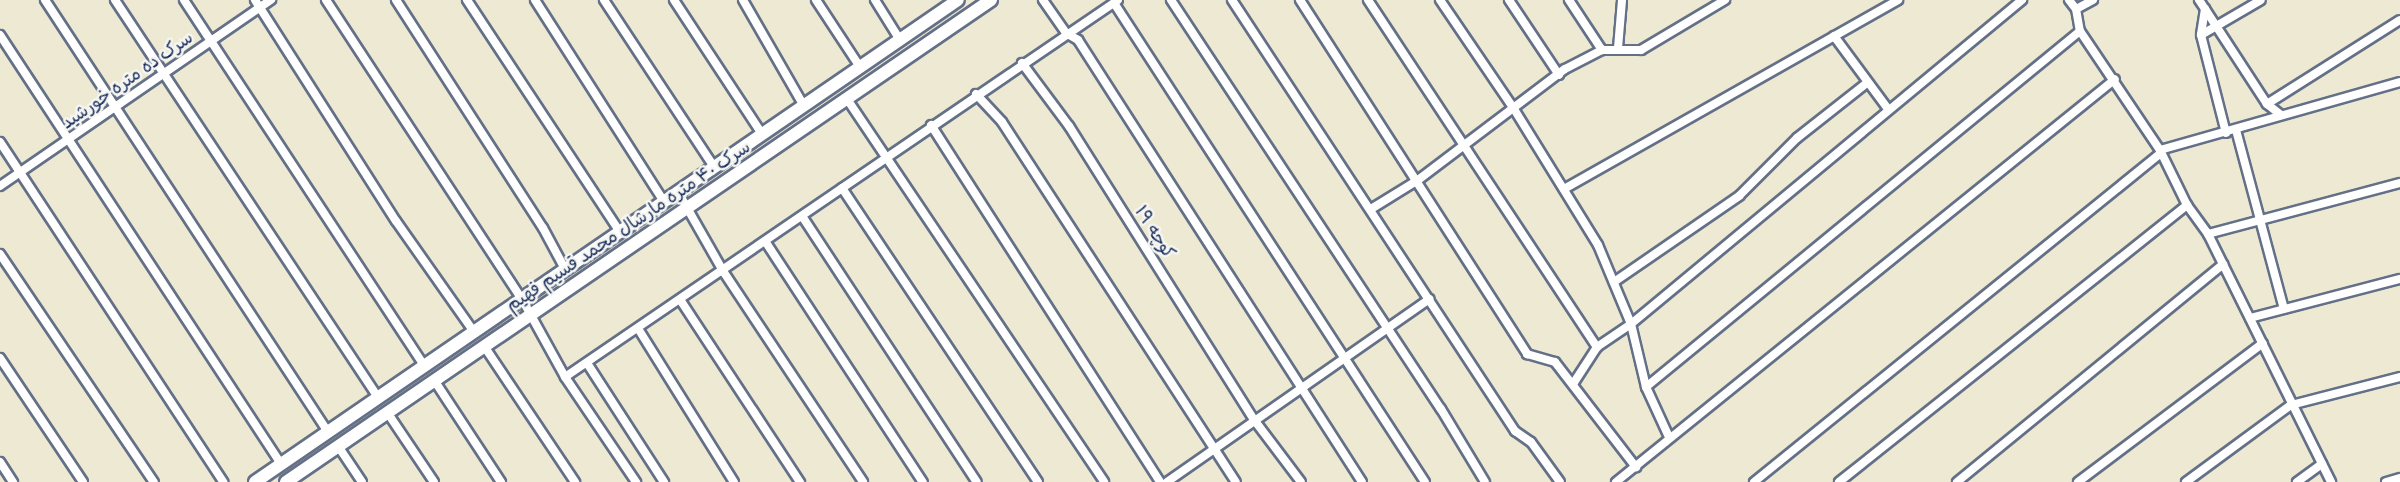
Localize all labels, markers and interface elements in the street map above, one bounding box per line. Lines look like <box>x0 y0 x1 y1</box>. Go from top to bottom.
street label: سرک ده متره خورشید <box>57 26 197 134</box>
street label: سرک ۴۰ متره مارشال محمد قسیم فهیم <box>502 136 754 316</box>
street label: کوچه ۱۹ <box>1130 201 1180 263</box>

